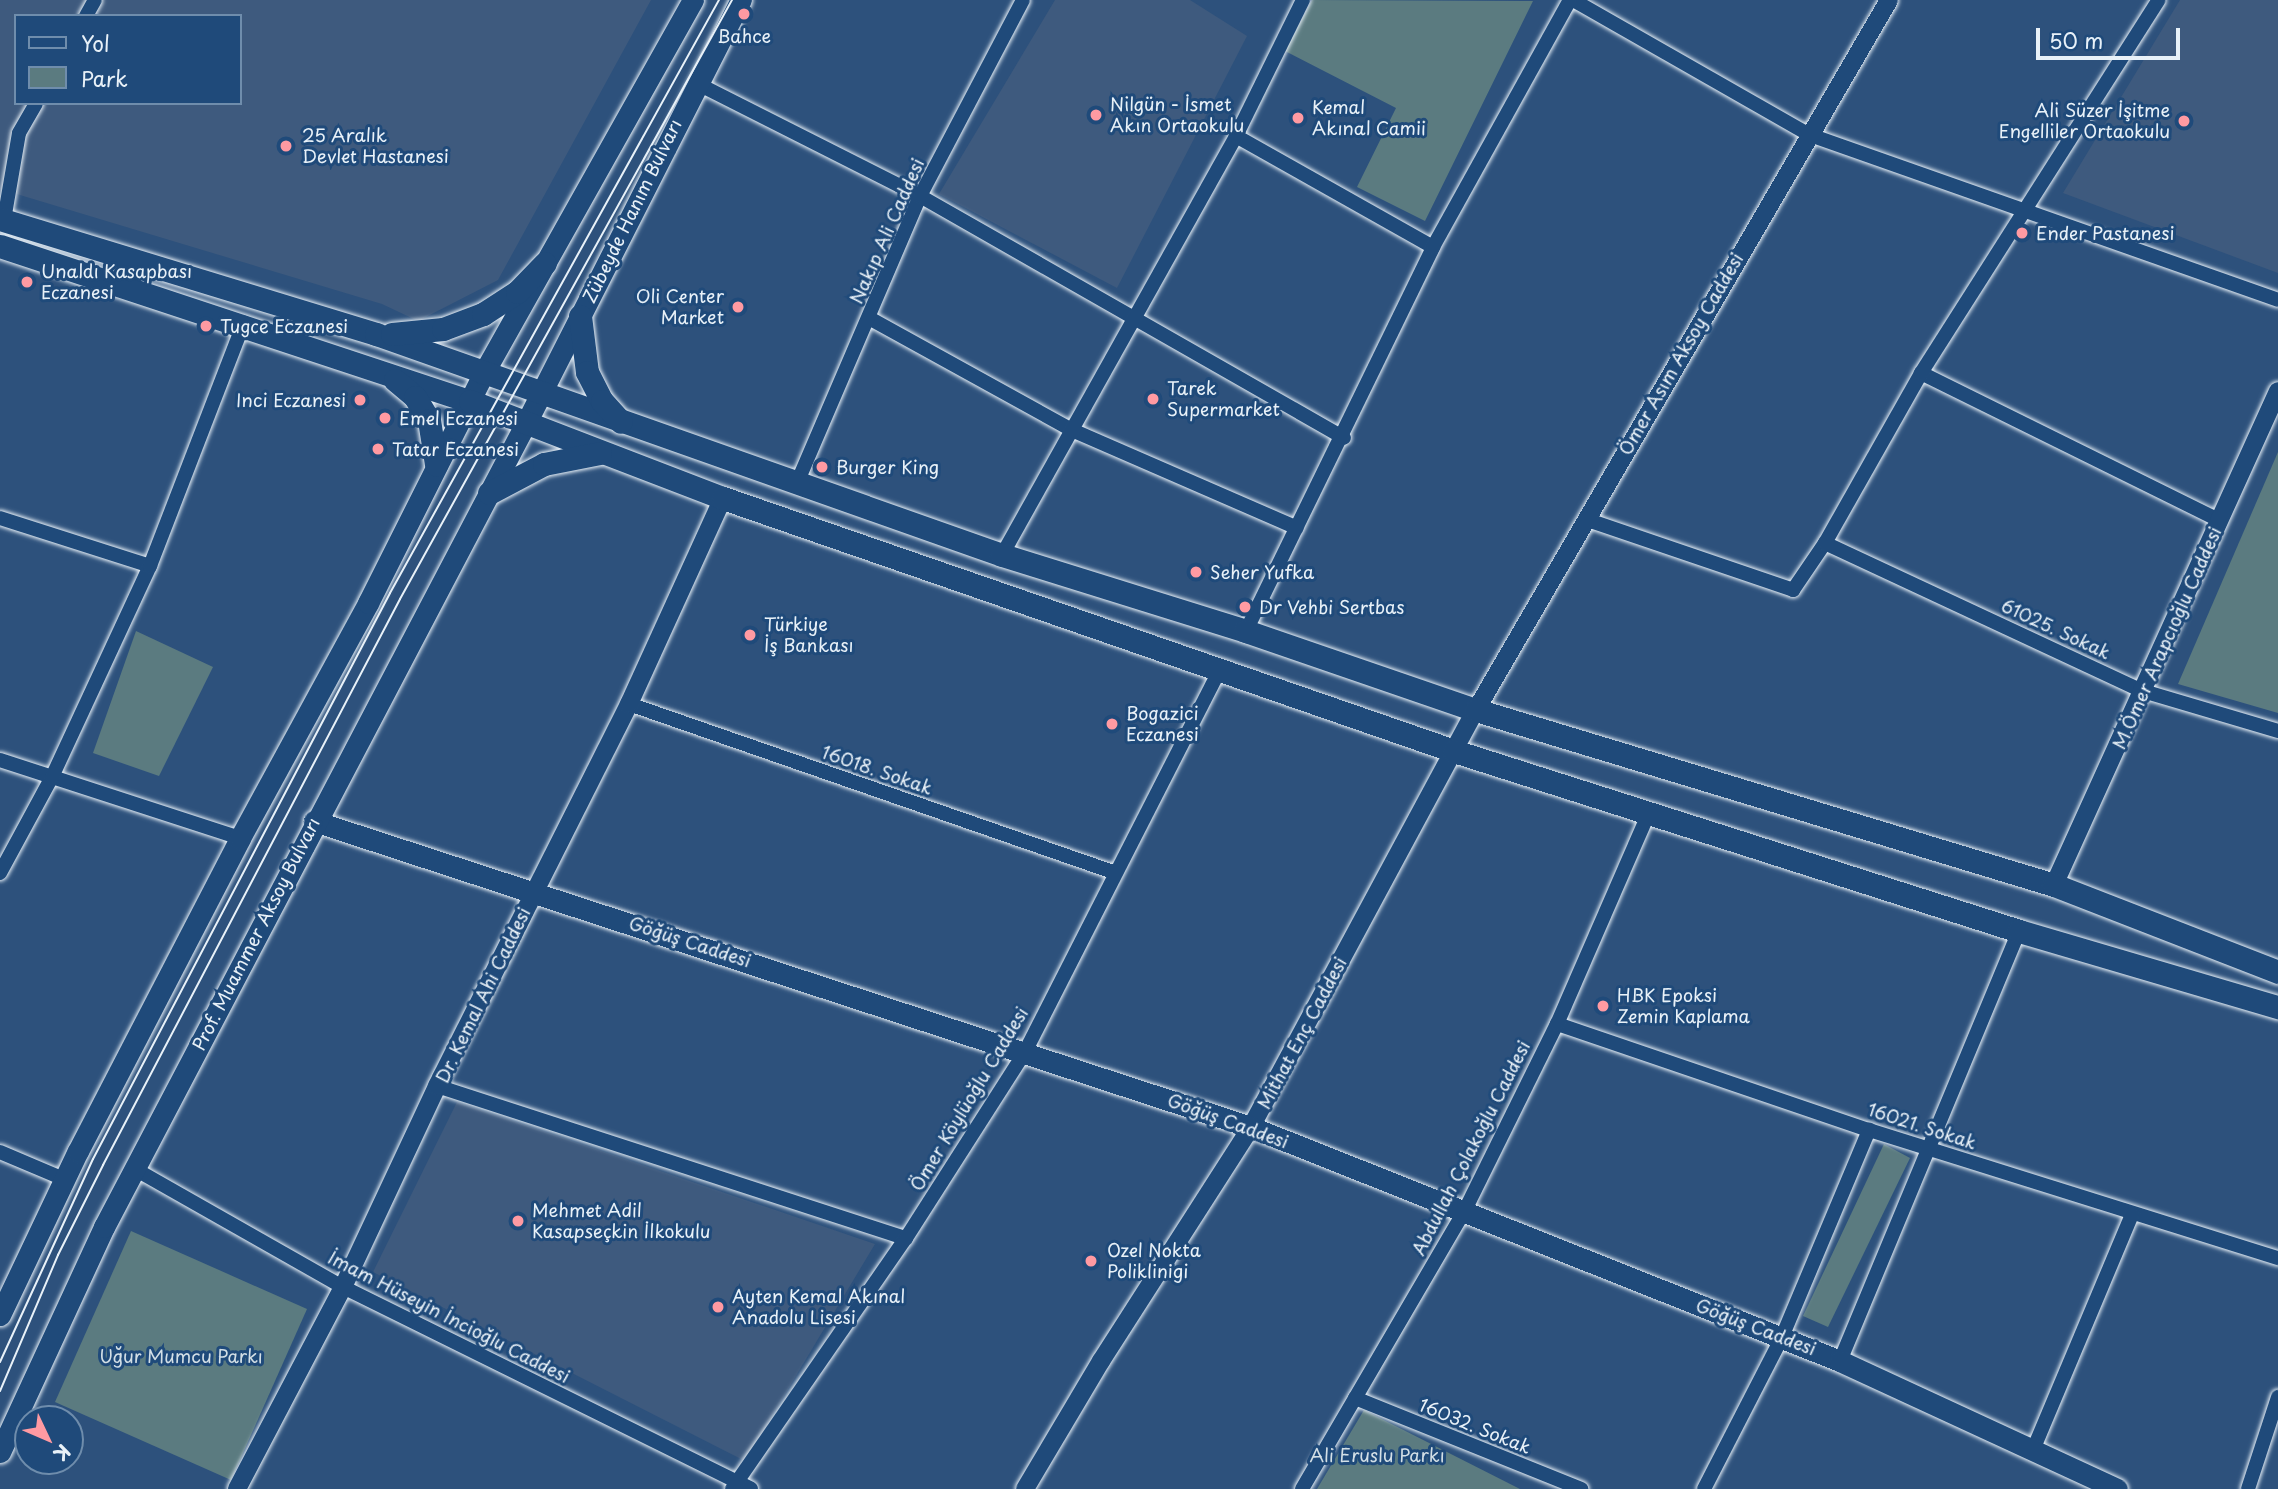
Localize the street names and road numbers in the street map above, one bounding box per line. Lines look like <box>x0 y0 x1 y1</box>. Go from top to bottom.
street label: Zübeyde Hanım Bulvarı <box>578 115 686 307</box>
street label: Nakıp Ali Caddesi <box>845 155 929 307</box>
street label: Ömer Asım Aksoy Caddesi <box>1614 249 1748 459</box>
street label: M.Ömer Arapcıoğlu Caddesi <box>2107 522 2227 754</box>
street label: 61025. Sokak <box>1997 594 2115 664</box>
street label: 16018. Sokak <box>818 741 936 799</box>
street label: Prof. Muammer Aksoy Bulvarı <box>187 813 325 1055</box>
street label: Dr. Kemal Ahi Caddesi <box>431 903 535 1087</box>
street label: Göğüş Caddesi <box>626 912 754 972</box>
street label: Mithat Enç Caddesi <box>1253 954 1351 1112</box>
street label: Ömer Köylüoğlu Caddesi <box>906 1003 1032 1195</box>
street label: Abdullah Çolakoğlu Caddesi <box>1407 1037 1535 1259</box>
street label: Göğüş Caddesi <box>1165 1089 1291 1153</box>
street label: 16021. Sokak <box>1863 1098 1981 1154</box>
street label: İmam Hüseyin İncioğlu Caddesi <box>324 1246 574 1388</box>
street label: Göğüş Caddesi <box>1693 1294 1819 1360</box>
street label: 16032. Sokak <box>1415 1393 1535 1459</box>

